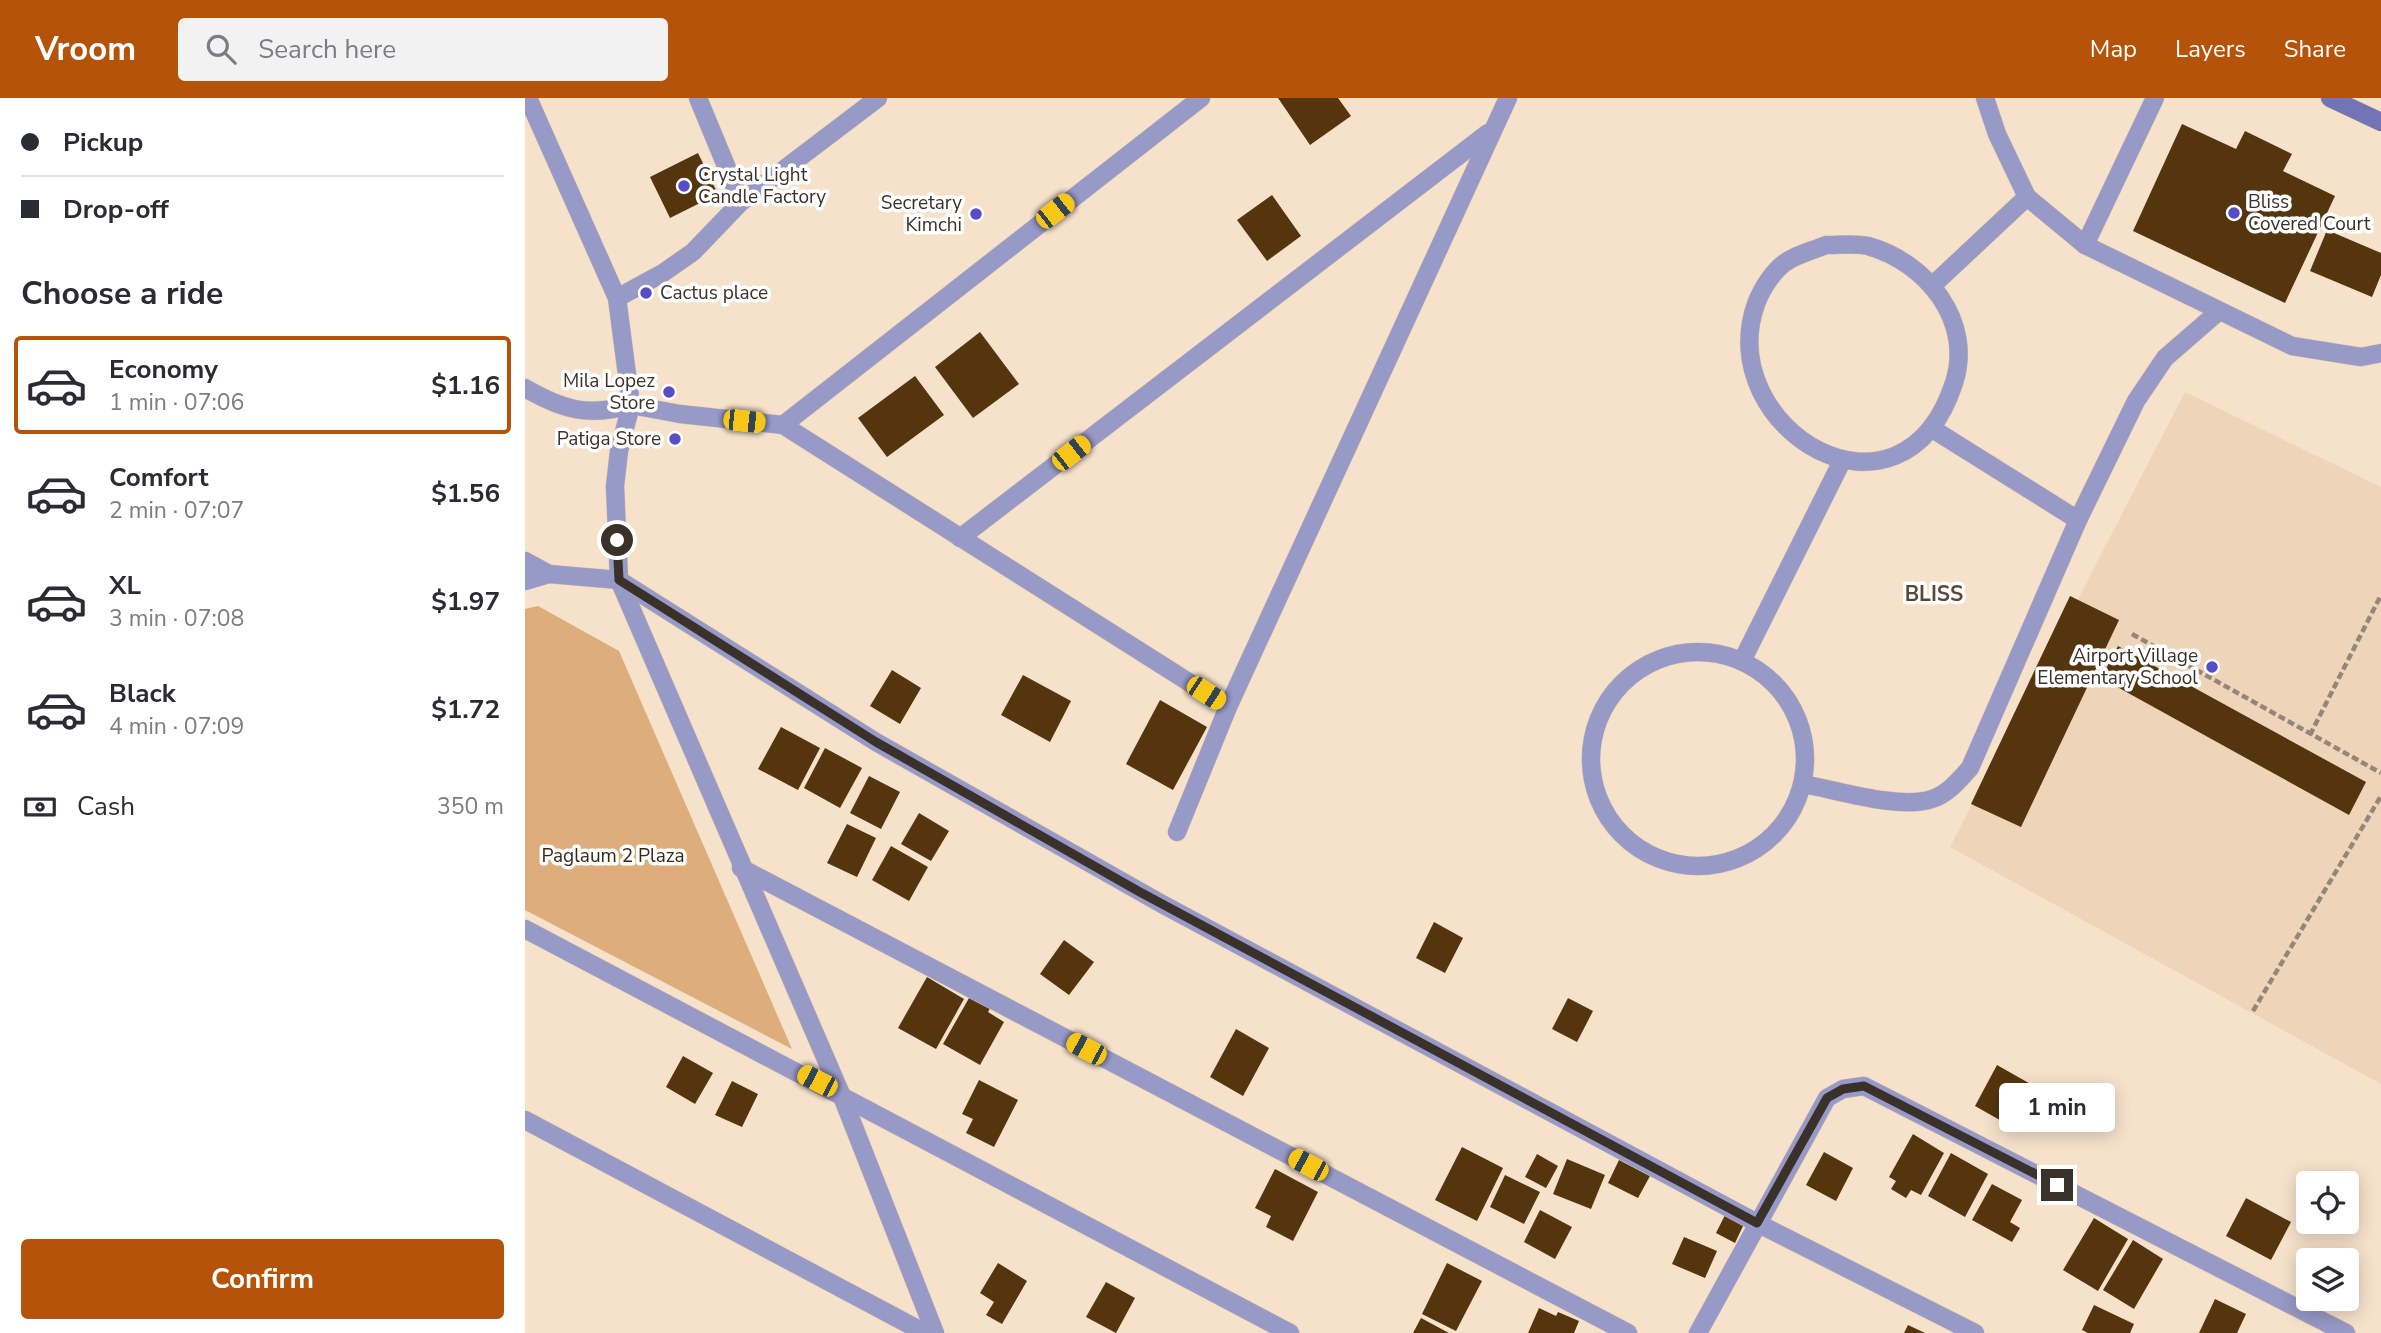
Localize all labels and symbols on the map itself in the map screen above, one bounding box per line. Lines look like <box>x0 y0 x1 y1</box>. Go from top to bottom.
place label: Crystal Light Candle Factory <box>698 162 826 210</box>
marker: Crystal Light Candle Factory <box>676 178 692 194</box>
place label: Bliss Covered Court <box>2248 189 2371 237</box>
place label: Secretary Kimchi <box>881 190 962 238</box>
car <box>1032 190 1079 232</box>
marker: Bliss Covered Court <box>2226 205 2242 221</box>
marker: Secretary Kimchi <box>968 206 984 222</box>
place label: Cactus place <box>660 280 768 306</box>
marker: Cactus place <box>638 285 654 301</box>
place label: Mila Lopez Store <box>563 368 655 416</box>
marker: Mila Lopez Store <box>661 384 677 400</box>
car <box>723 408 766 434</box>
place label: Patiga Store <box>557 426 661 452</box>
marker: Patiga Store <box>667 431 683 447</box>
car <box>1048 432 1095 474</box>
route start <box>601 524 633 556</box>
district label: BLISS <box>1905 580 1963 608</box>
place label: Airport Village Elementary School <box>2037 643 2198 691</box>
marker: Airport Village Elementary School <box>2204 659 2220 675</box>
car <box>1183 673 1230 713</box>
park label: Paglaum 2 Plaza <box>541 843 685 869</box>
car <box>1063 1030 1110 1068</box>
car <box>794 1062 841 1100</box>
callout: 1 min <box>1999 1084 2115 1132</box>
car <box>1285 1146 1332 1184</box>
route end <box>2041 1169 2073 1201</box>

